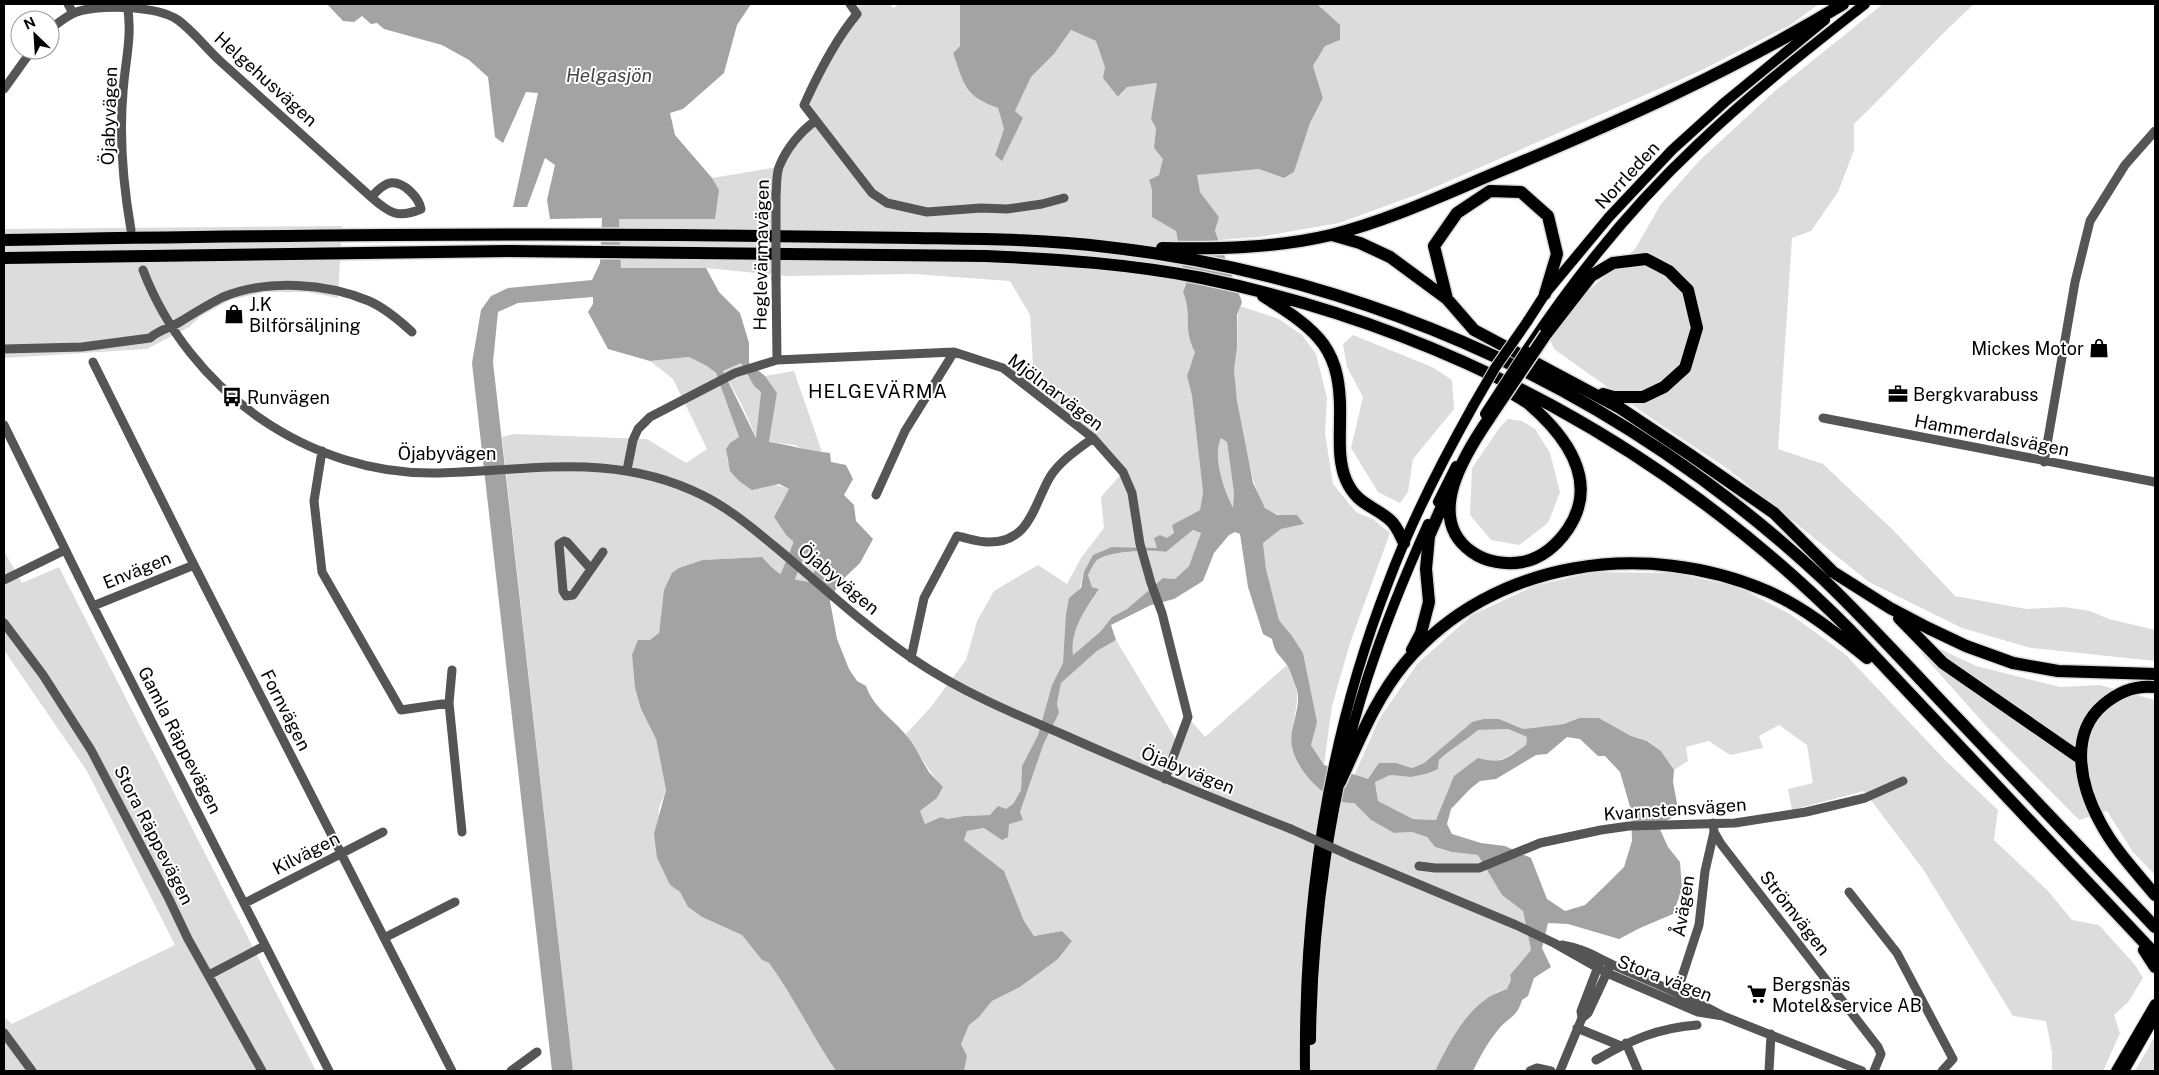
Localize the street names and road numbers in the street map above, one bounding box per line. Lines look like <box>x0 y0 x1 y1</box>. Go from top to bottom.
street label: Helgehusvägen <box>210 27 322 131</box>
street label: Öjabyvägen <box>96 66 121 166</box>
street label: Norrleden <box>1591 137 1663 213</box>
street label: Heglevärmavägen <box>749 179 773 331</box>
street label: Mjölnarvägen <box>1004 349 1108 435</box>
street label: Hammerdalsvägen <box>1913 410 2071 460</box>
street label: Öjabyvägen <box>398 442 496 464</box>
street label: Öjabyvägen <box>794 538 884 619</box>
street label: Envägen <box>100 547 174 593</box>
street label: Gamla Räppevägen <box>134 663 226 817</box>
street label: Fornvägen <box>257 666 315 754</box>
street label: Öjabyvägen <box>1138 741 1238 798</box>
street label: Stora Räppevägen <box>110 762 198 908</box>
street label: Kvarnstensvägen <box>1603 794 1747 824</box>
street label: Kilvägen <box>269 827 343 879</box>
street label: Strömvägen <box>1756 867 1834 959</box>
street label: Åvägen <box>1666 873 1698 938</box>
street label: Stora vägen <box>1615 950 1715 1006</box>

